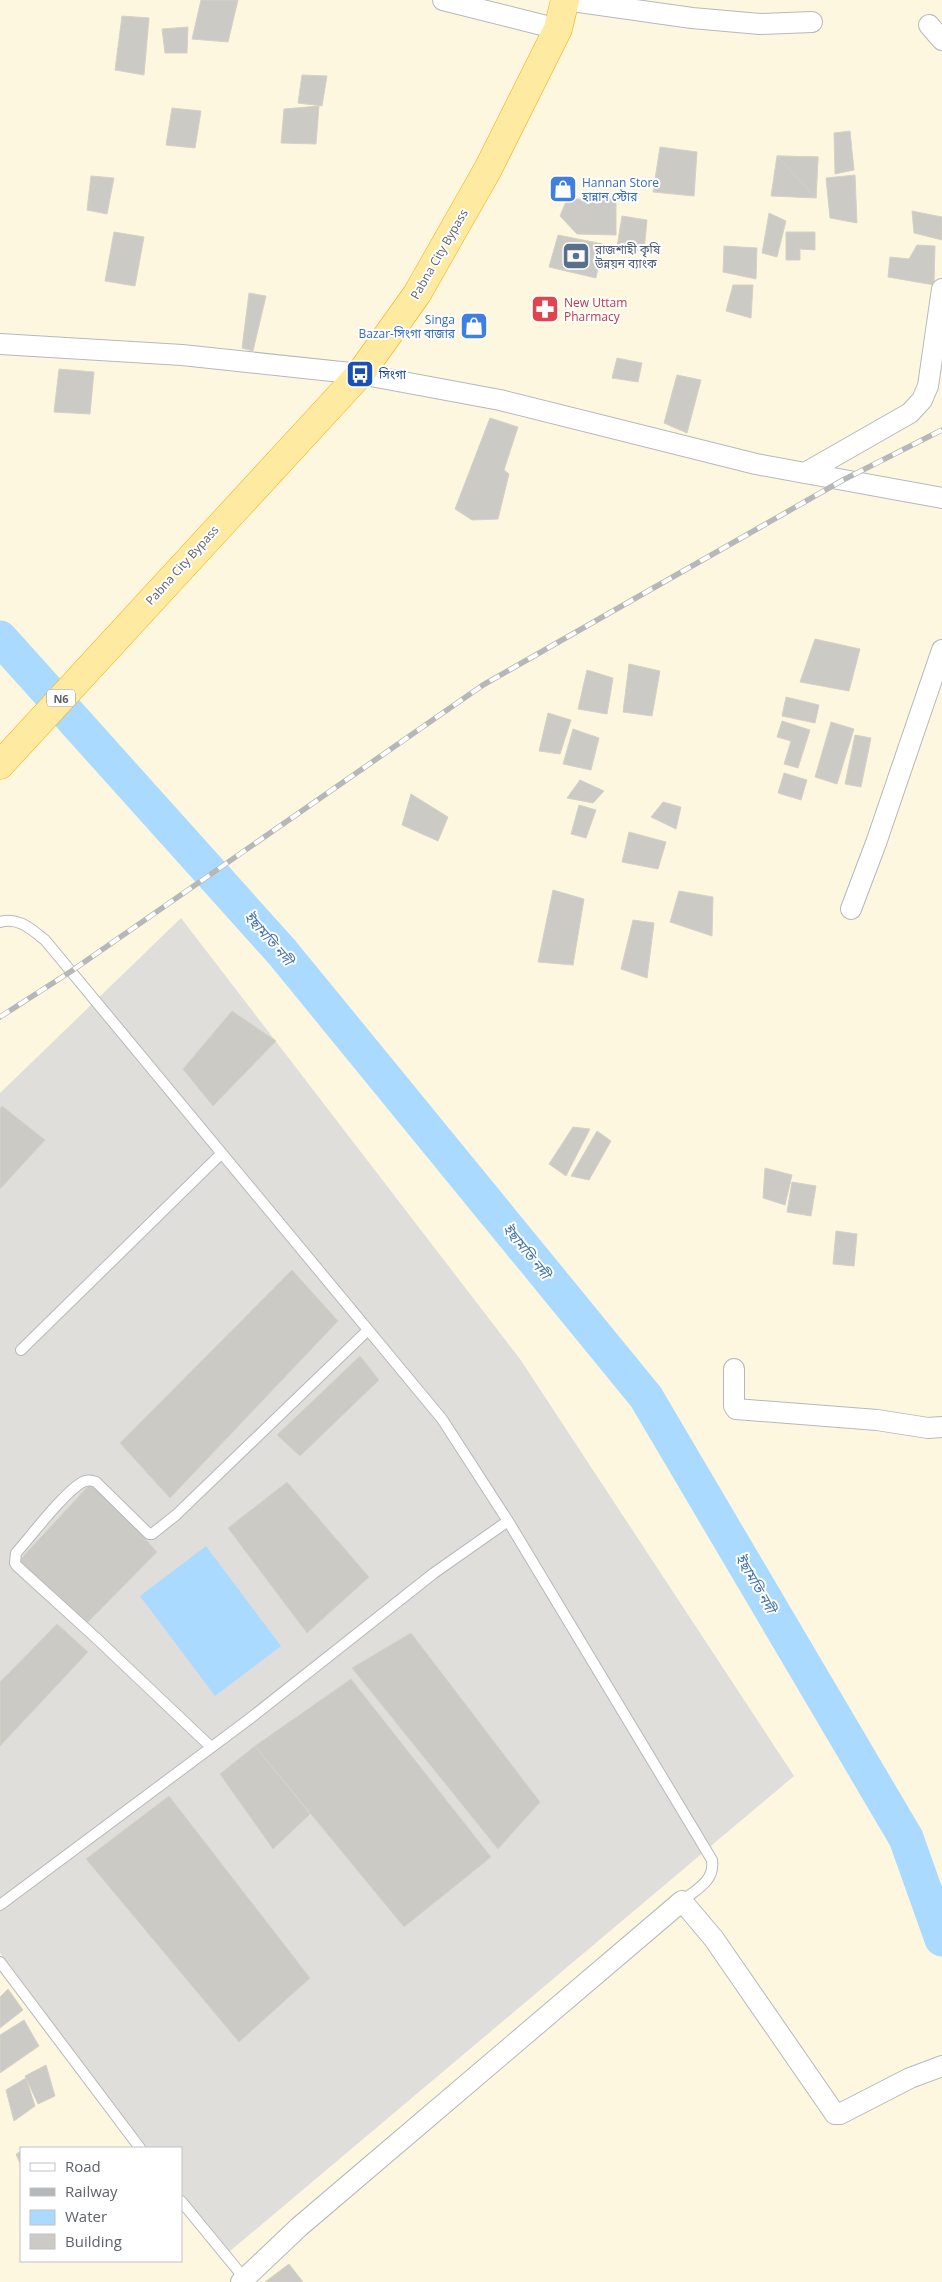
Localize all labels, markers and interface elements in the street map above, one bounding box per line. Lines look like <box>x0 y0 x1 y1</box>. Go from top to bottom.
shop icon: Hannan Store হান্নান স্টোর <box>548 174 578 204</box>
place label: Hannan Store হান্নান স্টোর <box>581 174 659 205</box>
street label: Pabna City Bypass <box>406 206 472 302</box>
bank icon: রাজশাহী কৃষি উন্নয়ন ব্যাংক <box>561 241 591 271</box>
place label: রাজশাহী কৃষি উন্নয়ন ব্যাংক <box>594 241 661 272</box>
pharmacy icon: New Uttam Pharmacy <box>530 294 560 324</box>
place label: New Uttam Pharmacy <box>564 294 627 325</box>
place label: Singa Bazar-সিংগা বাজার <box>359 311 456 342</box>
shop icon: Singa Bazar-সিংগা বাজার <box>459 311 489 341</box>
bus stop icon: সিংগা <box>345 359 375 389</box>
place label: সিংগা <box>378 366 407 383</box>
street label: Pabna City Bypass <box>142 521 222 608</box>
road number: N6 <box>47 690 75 706</box>
water label: ইছামতি নদী <box>240 907 300 971</box>
water label: ইছামতি নদী <box>499 1220 557 1285</box>
water label: ইছামতি নদী <box>731 1550 782 1619</box>
legend <box>20 2147 182 2262</box>
text: Road <box>65 2156 101 2176</box>
text: Railway <box>65 2181 118 2201</box>
text: Water <box>65 2206 107 2226</box>
text: Building <box>65 2231 122 2251</box>

